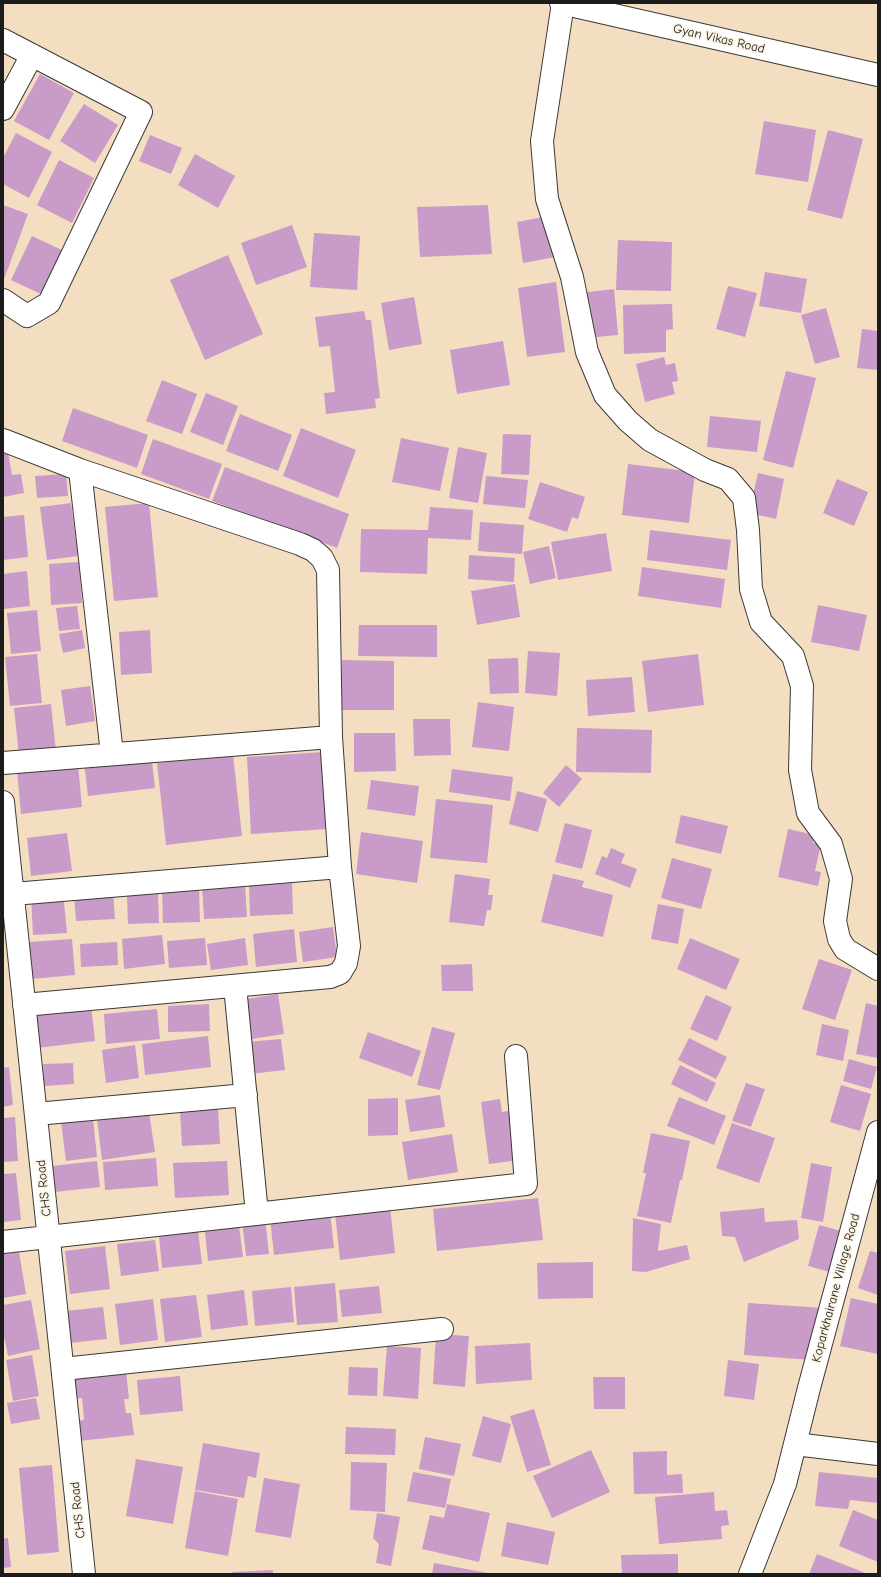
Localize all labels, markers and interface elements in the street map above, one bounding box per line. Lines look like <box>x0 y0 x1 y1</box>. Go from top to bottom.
street label: Gyan Vikas Road <box>672 21 766 57</box>
street label: CHS Road <box>33 1159 55 1217</box>
street label: Koparkhairane Village Road <box>809 1212 863 1364</box>
street label: CHS Road <box>67 1481 89 1539</box>

